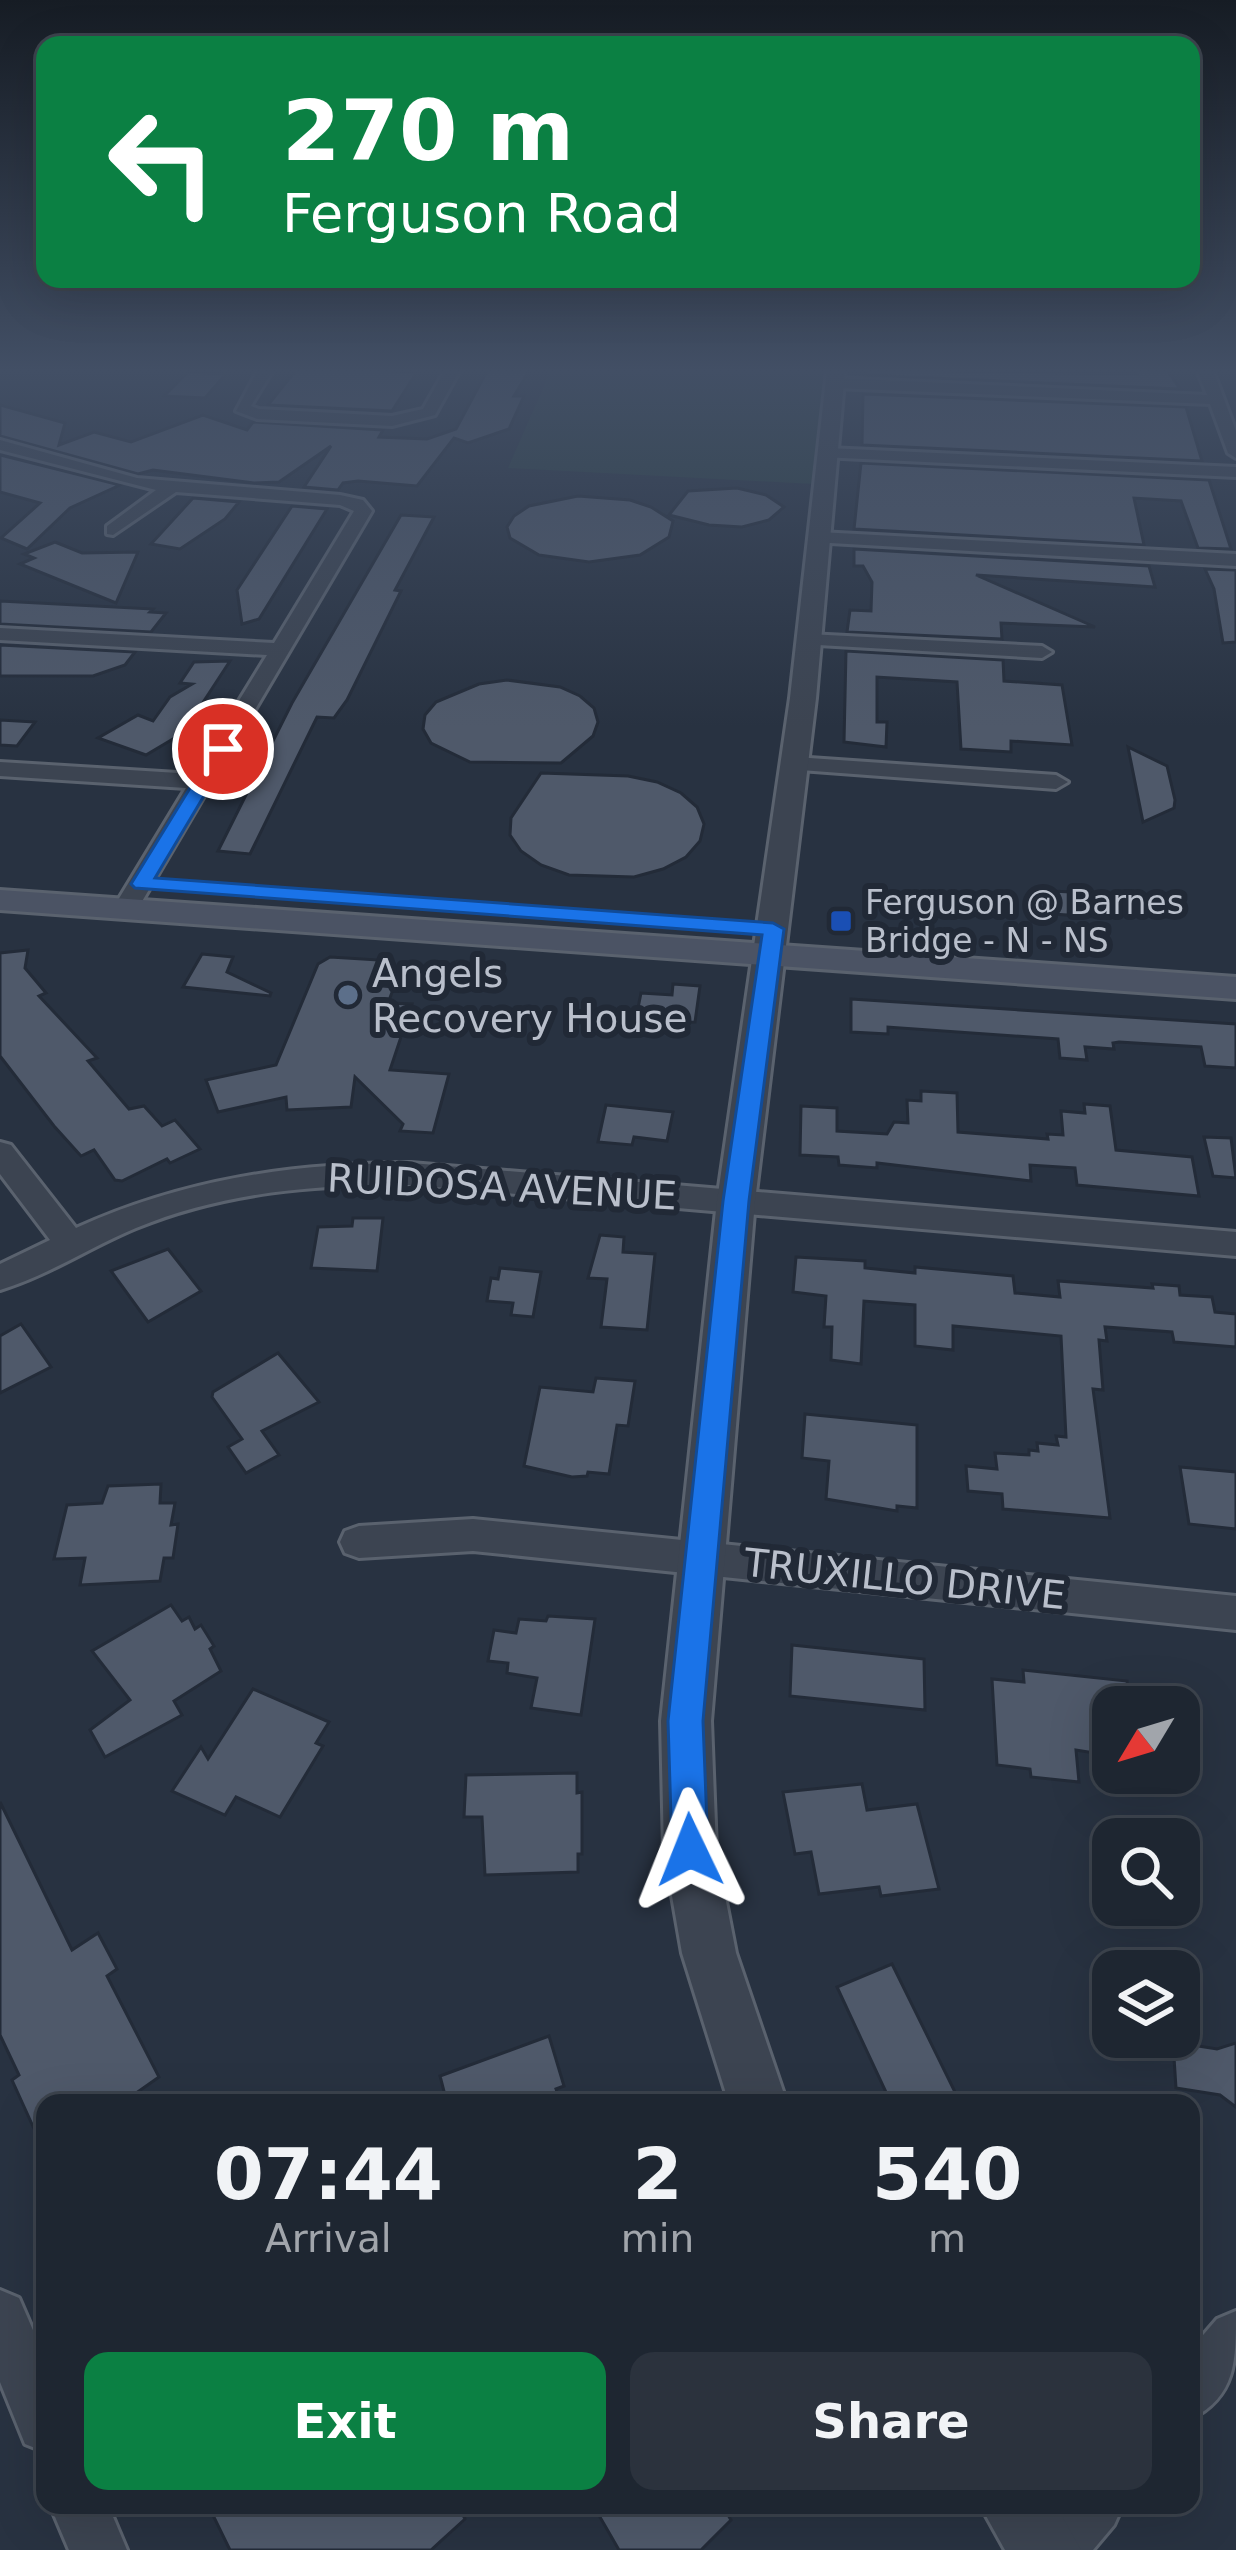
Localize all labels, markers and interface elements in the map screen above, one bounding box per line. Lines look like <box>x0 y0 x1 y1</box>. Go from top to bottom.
text: 270 m <box>282 82 574 180</box>
icon: left <box>84 84 240 240</box>
text: Ferguson Road <box>282 182 681 245</box>
pin <box>172 698 274 800</box>
icon: arrive <box>190 716 256 782</box>
place label: Ferguson @ Barnes Bridge - N - NS <box>865 883 1184 960</box>
marker: Ferguson @ Barnes Bridge - N - NS <box>828 908 854 934</box>
place label: Angels Recovery House <box>372 951 687 1041</box>
marker: Angels Recovery House <box>335 982 361 1008</box>
street label: RUIDOSA AVENUE <box>326 1155 678 1219</box>
street label: TRUXILLO DRIVE <box>741 1540 1068 1618</box>
north arrow <box>1092 1686 1200 1794</box>
map controls <box>1092 1686 1200 2058</box>
position arrow <box>627 1787 753 1913</box>
button: search <box>1092 1818 1200 1926</box>
button: layers <box>1092 1950 1200 2058</box>
text: 07:44 <box>214 2132 443 2216</box>
text: 2 <box>632 2132 682 2216</box>
text: 540 <box>872 2132 1022 2216</box>
text: Arrival <box>265 2216 392 2261</box>
text: min <box>621 2216 694 2261</box>
text: m <box>928 2216 966 2261</box>
button: Exit <box>84 2352 606 2490</box>
button: Share <box>630 2352 1152 2490</box>

